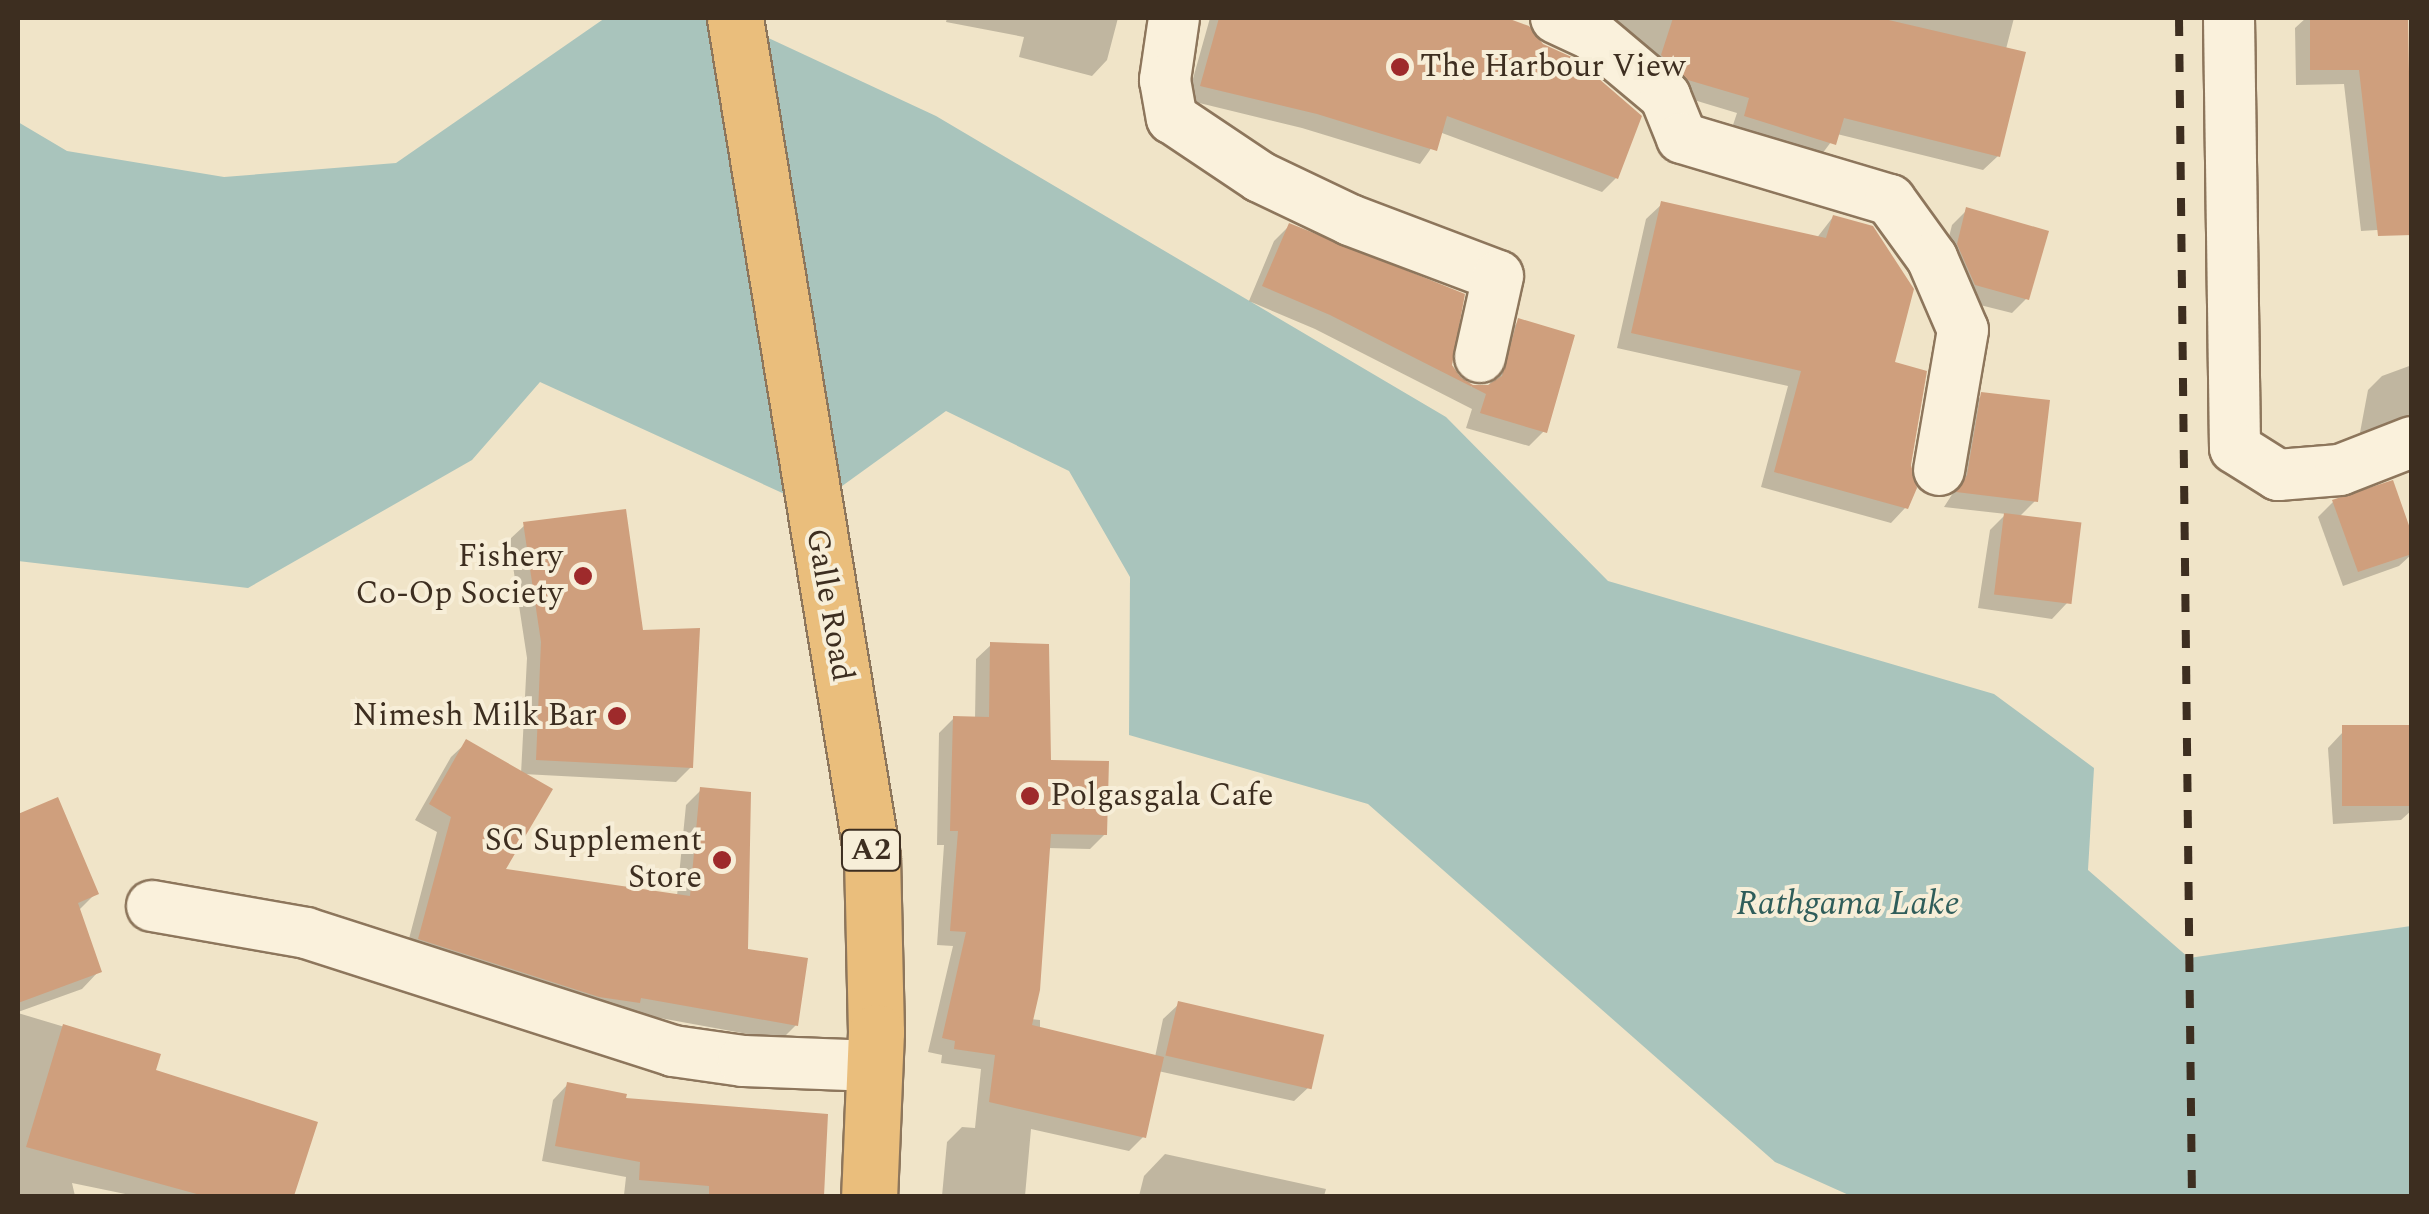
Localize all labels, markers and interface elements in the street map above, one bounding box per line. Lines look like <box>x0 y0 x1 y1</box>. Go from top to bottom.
place label: The Harbour View <box>1420 48 1685 86</box>
marker: The Harbour View <box>1389 56 1411 78</box>
street label: Galle Road <box>797 526 861 684</box>
place label: Fishery Co-Op Society <box>356 539 563 614</box>
marker: Fishery Co-Op Society <box>572 565 594 587</box>
place label: Nimesh Milk Bar <box>353 697 597 735</box>
marker: Nimesh Milk Bar <box>606 705 628 727</box>
place label: Polgasgala Cafe <box>1050 777 1273 815</box>
marker: Polgasgala Cafe <box>1019 785 1041 807</box>
place label: SC Supplement Store <box>485 823 702 898</box>
road number: A2 <box>838 825 904 875</box>
marker: SC Supplement Store <box>711 849 733 871</box>
water label: Rathgama Lake <box>1736 883 1960 925</box>

